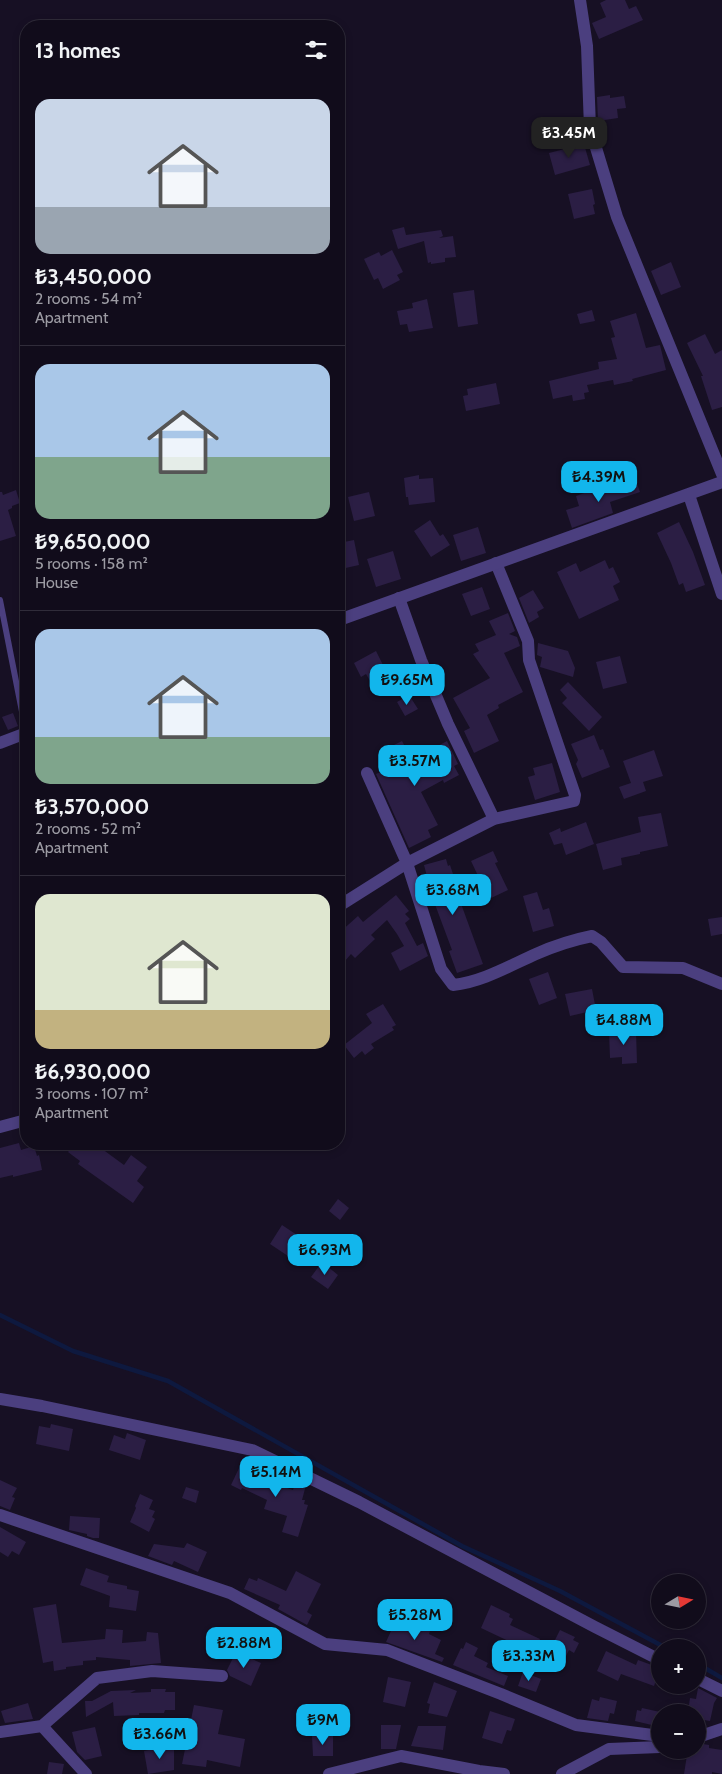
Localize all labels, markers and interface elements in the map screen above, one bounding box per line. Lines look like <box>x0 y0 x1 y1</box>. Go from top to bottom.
icon: filters <box>302 36 330 64</box>
text: 13 homes <box>35 38 120 63</box>
pin: ₺3.45M <box>528 116 610 159</box>
text: ₺3.45M <box>542 123 596 142</box>
icon: home <box>138 131 228 221</box>
text: ₺3,450,000 <box>35 264 152 289</box>
text: 2 rooms · 54 m² <box>35 289 142 308</box>
text: Apartment <box>35 308 108 327</box>
icon: home <box>138 397 228 487</box>
pin: ₺4.39M <box>558 460 640 503</box>
text: ₺4.39M <box>572 467 626 486</box>
text: ₺9,650,000 <box>35 529 151 554</box>
text: 5 rooms · 158 m² <box>35 554 148 573</box>
text: House <box>35 573 78 592</box>
icon: home <box>138 662 228 752</box>
pin: ₺9.65M <box>366 664 448 706</box>
text: ₺9.65M <box>381 670 433 689</box>
pin: ₺3.57M <box>374 744 456 787</box>
text: ₺3.57M <box>389 751 441 770</box>
text: ₺3,570,000 <box>35 794 149 819</box>
text: 2 rooms · 52 m² <box>35 819 141 838</box>
text: Apartment <box>35 838 108 857</box>
pin: ₺3.68M <box>412 874 494 916</box>
text: ₺3.68M <box>426 880 480 899</box>
icon: home <box>138 927 228 1017</box>
pin: ₺4.88M <box>583 1004 665 1046</box>
text: ₺4.88M <box>596 1010 652 1029</box>
text: ₺6,930,000 <box>35 1059 151 1084</box>
text: 3 rooms · 107 m² <box>35 1084 149 1103</box>
text: Apartment <box>35 1103 108 1122</box>
pin: ₺6.93M <box>284 1234 366 1276</box>
text: ₺6.93M <box>299 1240 351 1259</box>
pin: ₺5.14M <box>235 1456 317 1498</box>
text: ₺5.14M <box>251 1462 301 1481</box>
north arrow <box>651 1574 706 1629</box>
map controls <box>651 1574 706 1759</box>
pin: ₺5.28M <box>374 1598 456 1641</box>
text: ₺5.28M <box>388 1605 442 1624</box>
pin: ₺2.88M <box>203 1626 285 1669</box>
text: ₺2.88M <box>217 1633 271 1652</box>
button: + <box>651 1639 706 1694</box>
pin: ₺3.33M <box>488 1640 570 1682</box>
text: ₺3.33M <box>503 1646 555 1665</box>
pin: ₺9M <box>299 1704 347 1746</box>
button: − <box>651 1704 706 1759</box>
text: ₺9M <box>307 1710 339 1729</box>
pin: ₺3.66M <box>119 1718 201 1760</box>
text: ₺3.66M <box>133 1724 187 1743</box>

